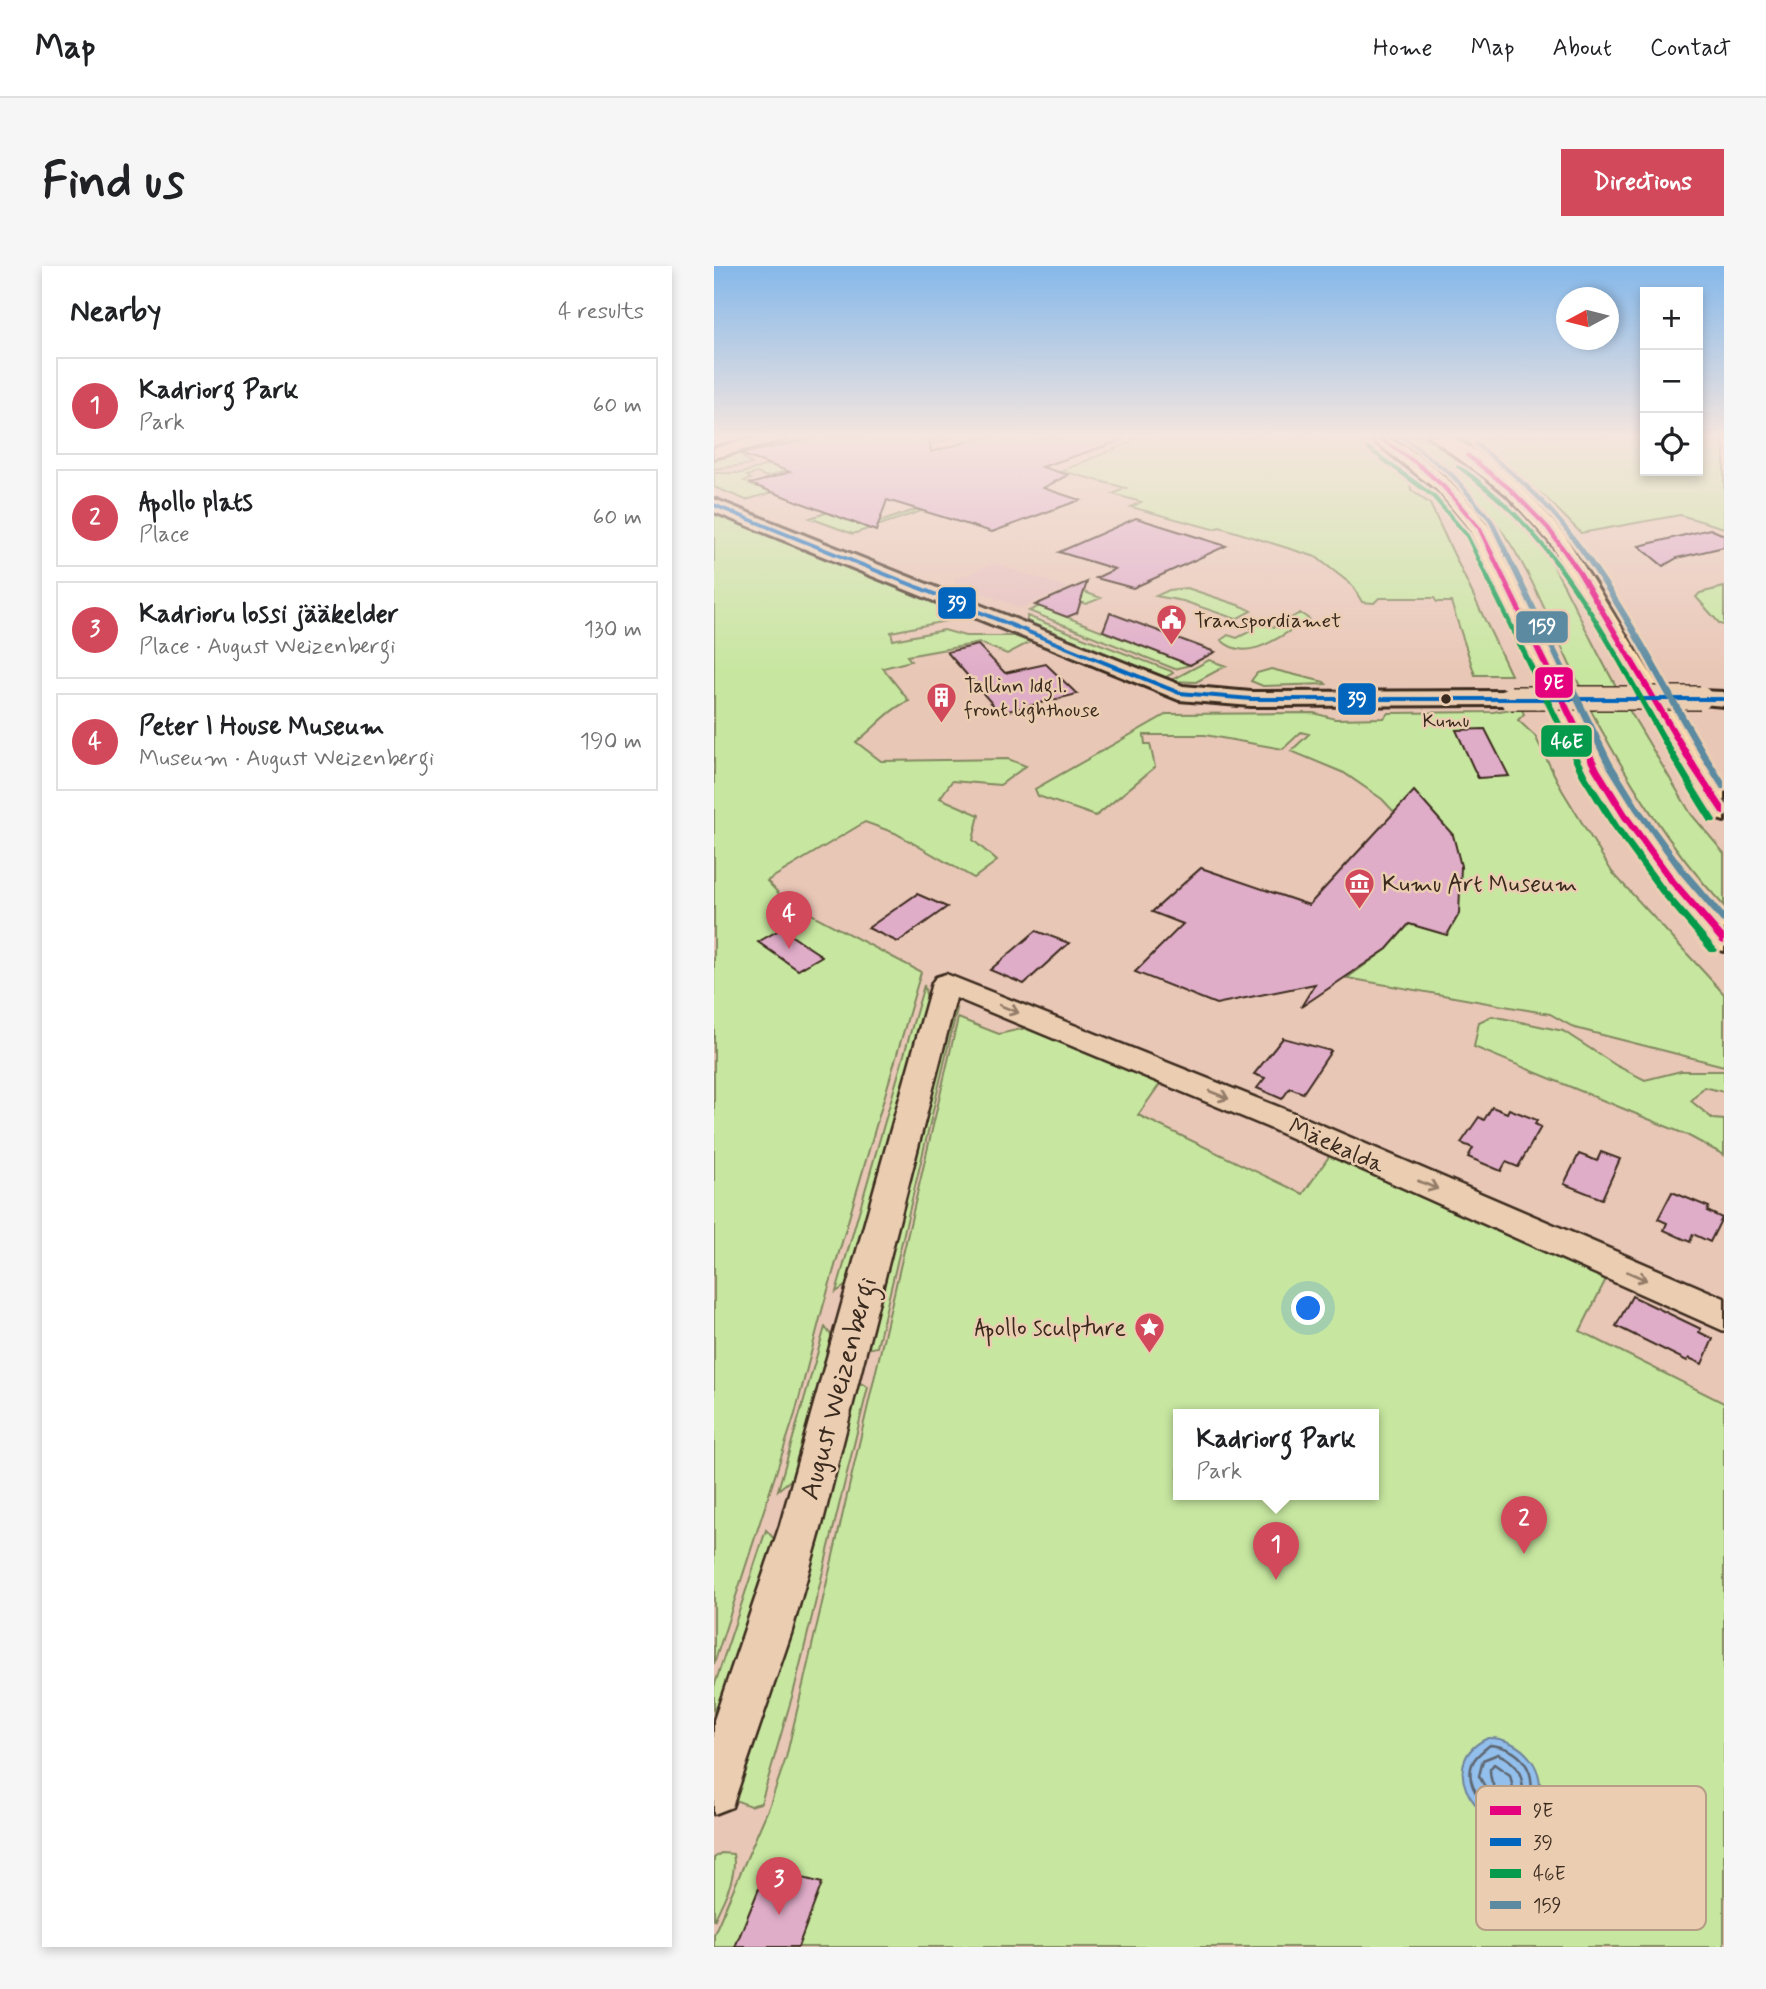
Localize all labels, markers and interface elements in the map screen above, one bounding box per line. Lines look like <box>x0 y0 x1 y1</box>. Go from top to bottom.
text: Map <box>35 26 95 70</box>
text: Home <box>1373 33 1433 64</box>
text: Map <box>1471 33 1515 64</box>
text: About <box>1553 33 1612 64</box>
text: Contact <box>1650 33 1731 64</box>
button: Directions <box>1561 149 1724 216</box>
text: Find us <box>42 150 185 215</box>
north arrow <box>1556 287 1619 350</box>
map controls <box>1640 287 1703 476</box>
button: + <box>1640 287 1703 350</box>
text: Nearby <box>70 292 161 331</box>
text: 4 results <box>558 297 644 327</box>
button: − <box>1640 350 1703 413</box>
text: Kadriorg Park <box>139 374 298 408</box>
text: 1 <box>90 391 100 421</box>
text: 60 m <box>593 391 642 421</box>
text: Park <box>139 408 185 438</box>
button: locate <box>1640 413 1703 476</box>
text: Apollo plats <box>139 486 253 520</box>
text: 2 <box>89 503 101 533</box>
text: 60 m <box>593 503 642 533</box>
text: Place <box>139 520 190 550</box>
line badge: 39 <box>937 586 977 620</box>
text: 39 <box>947 592 967 617</box>
text: Kadrioru lossi jääkelder <box>139 598 399 632</box>
public building icon: Transpordiamet <box>1154 603 1188 647</box>
place label: Transpordiamet <box>1194 607 1341 635</box>
line badge: 159 <box>1515 610 1569 644</box>
text: 3 <box>90 615 100 645</box>
text: 130 m <box>584 615 642 645</box>
text: 159 <box>1528 615 1556 640</box>
text: Place · August Weizenbergi <box>139 632 395 662</box>
line badge: 9E <box>1534 666 1574 699</box>
text: 9E <box>1544 671 1564 696</box>
place label: Tallinn ldg.l. front lighthouse <box>964 672 1100 724</box>
building icon: Tallinn ldg.l. front lighthouse <box>924 680 958 724</box>
line badge: 39 <box>1337 682 1377 716</box>
text: 39 <box>1347 688 1367 713</box>
marker: Kumu <box>1439 692 1453 706</box>
place label: Kumu <box>1423 709 1469 734</box>
text: Peter I House Museum <box>139 710 384 744</box>
line badge: 46E <box>1540 724 1593 758</box>
text: 4 <box>88 727 102 757</box>
text: 190 m <box>580 727 642 757</box>
text: 46E <box>1551 730 1583 755</box>
text: Museum · August Weizenbergi <box>139 744 434 774</box>
museum icon: Kumu Art Museum <box>1342 866 1376 910</box>
place label: Kumu Art Museum <box>1382 869 1577 900</box>
pin: 4 <box>766 891 812 949</box>
one-way arrow <box>997 1003 1019 1016</box>
one-way arrow <box>1208 1089 1230 1102</box>
street label: Mäekalda <box>1284 1112 1390 1181</box>
one-way arrow <box>1417 1179 1439 1192</box>
one-way arrow <box>1626 1270 1647 1283</box>
street label: August Weizenbergi <box>792 1273 890 1505</box>
your location <box>1291 1291 1325 1325</box>
place icon: Apollo sculpture <box>1132 1310 1166 1354</box>
place label: Apollo sculpture <box>975 1313 1126 1347</box>
popup <box>1173 1409 1379 1500</box>
text: Kadriorg Park <box>1196 1423 1356 1457</box>
text: Park <box>1196 1457 1242 1487</box>
pin: 2 <box>1501 1496 1547 1554</box>
pin: 1 <box>1253 1522 1299 1580</box>
legend <box>1476 1786 1706 1930</box>
text: 9E <box>1533 1799 1553 1824</box>
text: 39 <box>1533 1831 1553 1856</box>
pin: 3 <box>756 1857 802 1915</box>
text: 46E <box>1533 1862 1566 1887</box>
text: 159 <box>1533 1894 1562 1919</box>

